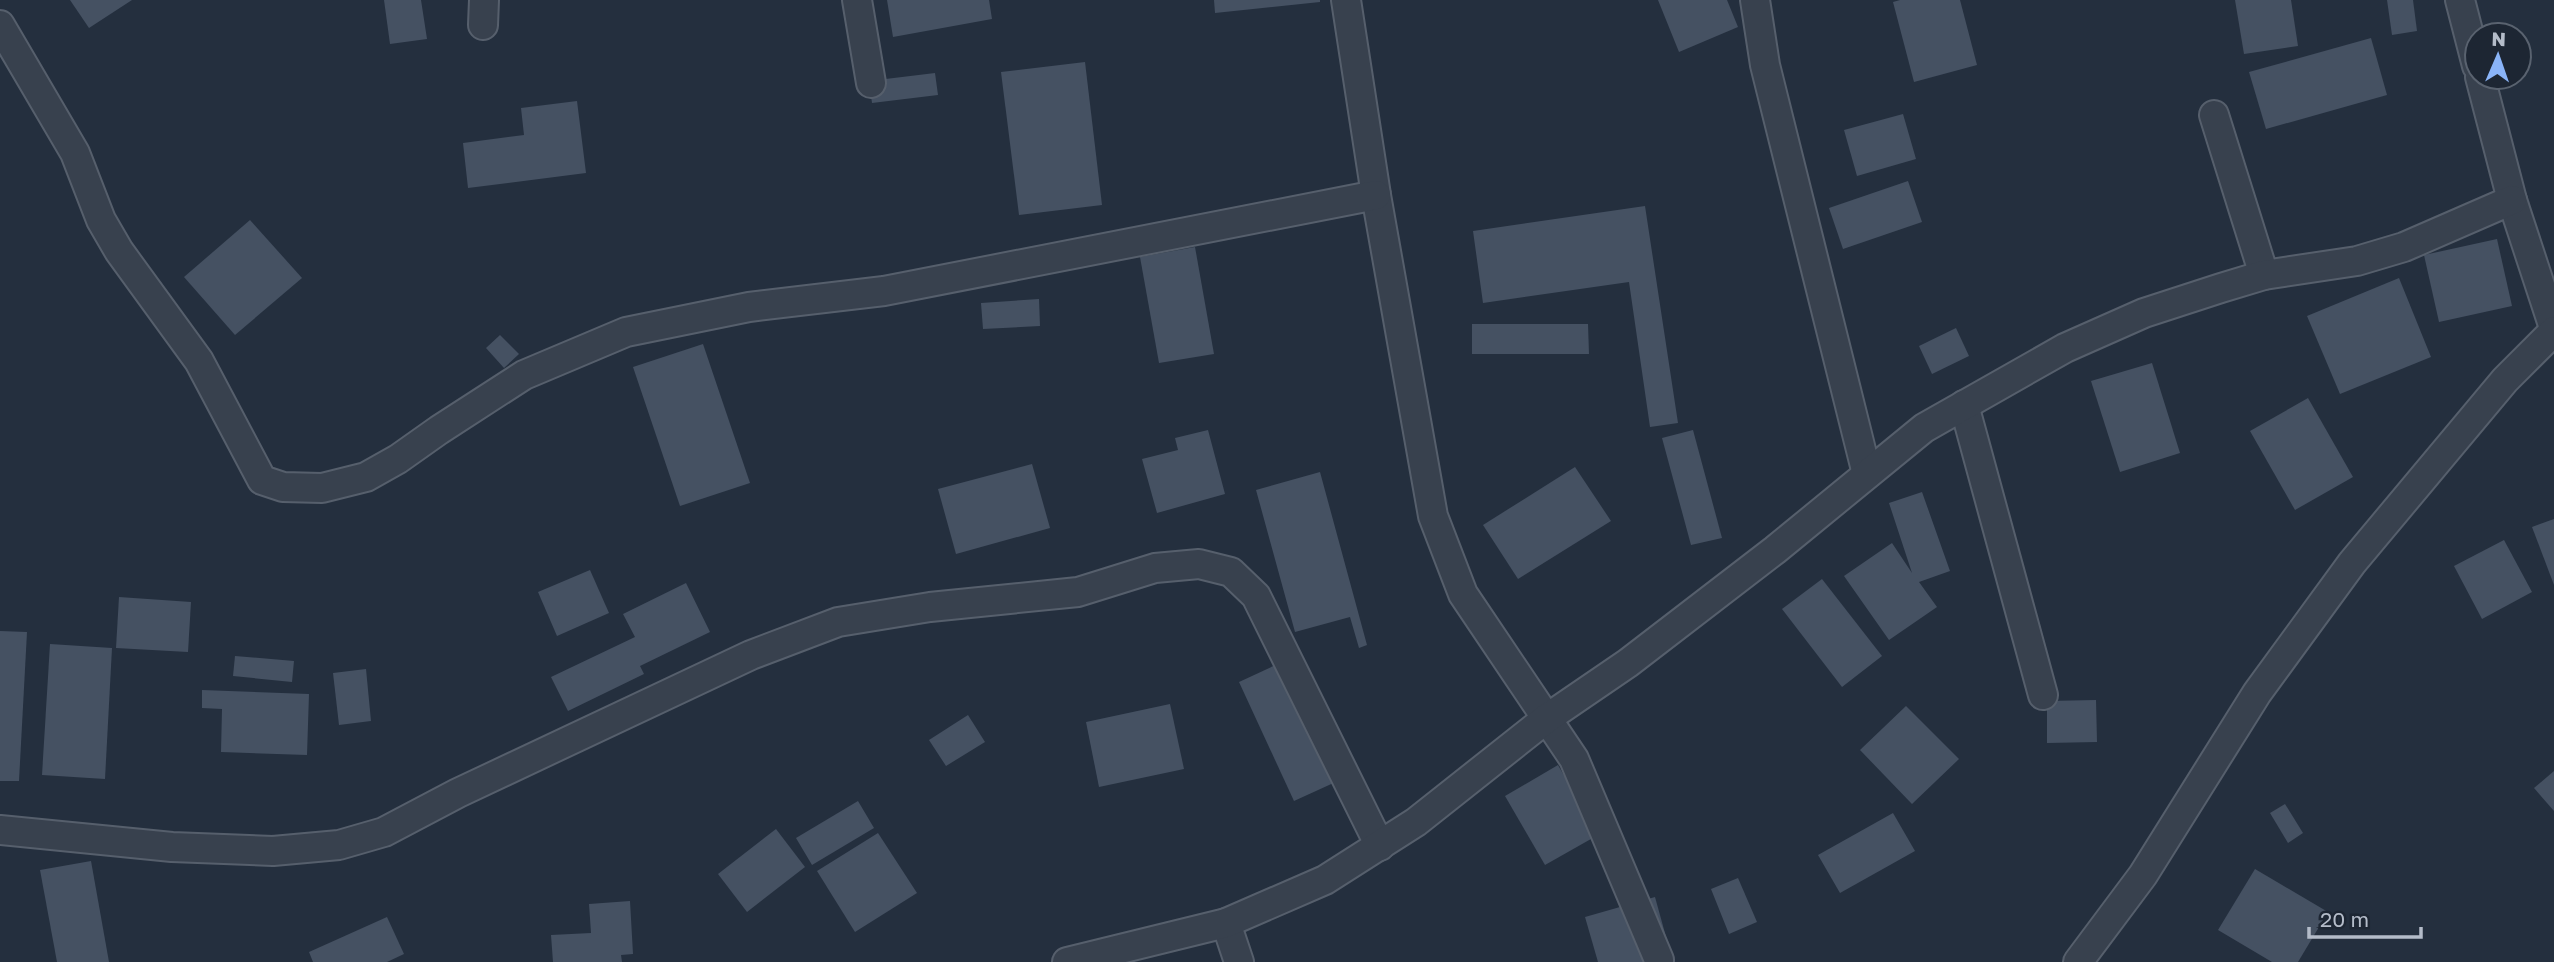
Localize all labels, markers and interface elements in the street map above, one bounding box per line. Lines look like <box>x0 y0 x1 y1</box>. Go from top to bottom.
north arrow <box>2463 21 2533 91</box>
text: N <box>2491 27 2506 50</box>
scale bar <box>2309 895 2421 939</box>
text: 20 m <box>2320 906 2369 932</box>

